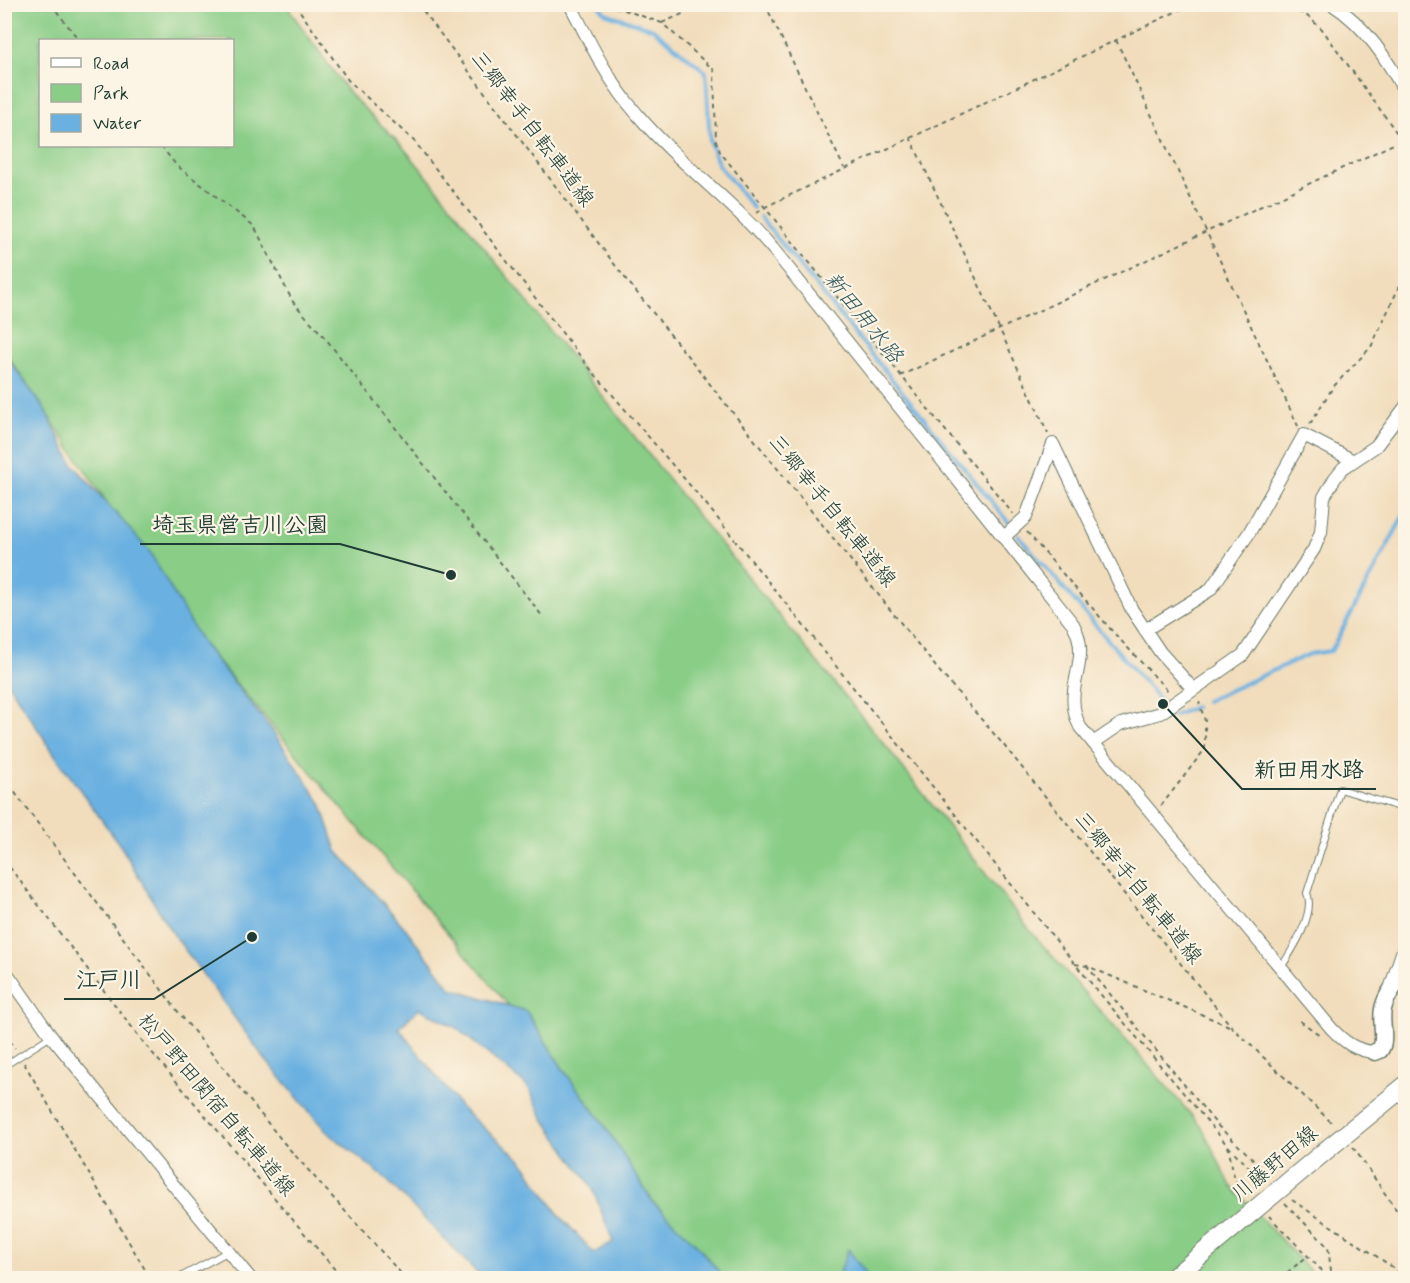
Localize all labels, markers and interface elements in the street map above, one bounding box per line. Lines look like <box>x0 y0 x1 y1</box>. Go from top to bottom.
legend <box>39 39 234 147</box>
street label: 三郷幸手自転車道線 <box>464 45 600 213</box>
text: Road <box>93 52 129 76</box>
text: Park <box>93 82 129 106</box>
text: Water <box>93 112 142 136</box>
water label: 新田用水路 <box>818 266 910 371</box>
street label: 三郷幸手自転車道線 <box>762 429 902 593</box>
callout: 埼玉県営吉川公園 <box>140 504 340 544</box>
text: 埼玉県営吉川公園 <box>152 512 328 540</box>
callout: 新田用水路 <box>1242 749 1376 789</box>
text: 新田用水路 <box>1254 757 1364 785</box>
street label: 三郷幸手自転車道線 <box>1068 806 1208 970</box>
callout: 江戸川 <box>64 959 154 999</box>
text: 江戸川 <box>76 967 142 995</box>
street label: 松戸野田関宿自転車道線 <box>131 1008 301 1202</box>
street label: 川藤野田線 <box>1226 1120 1324 1208</box>

